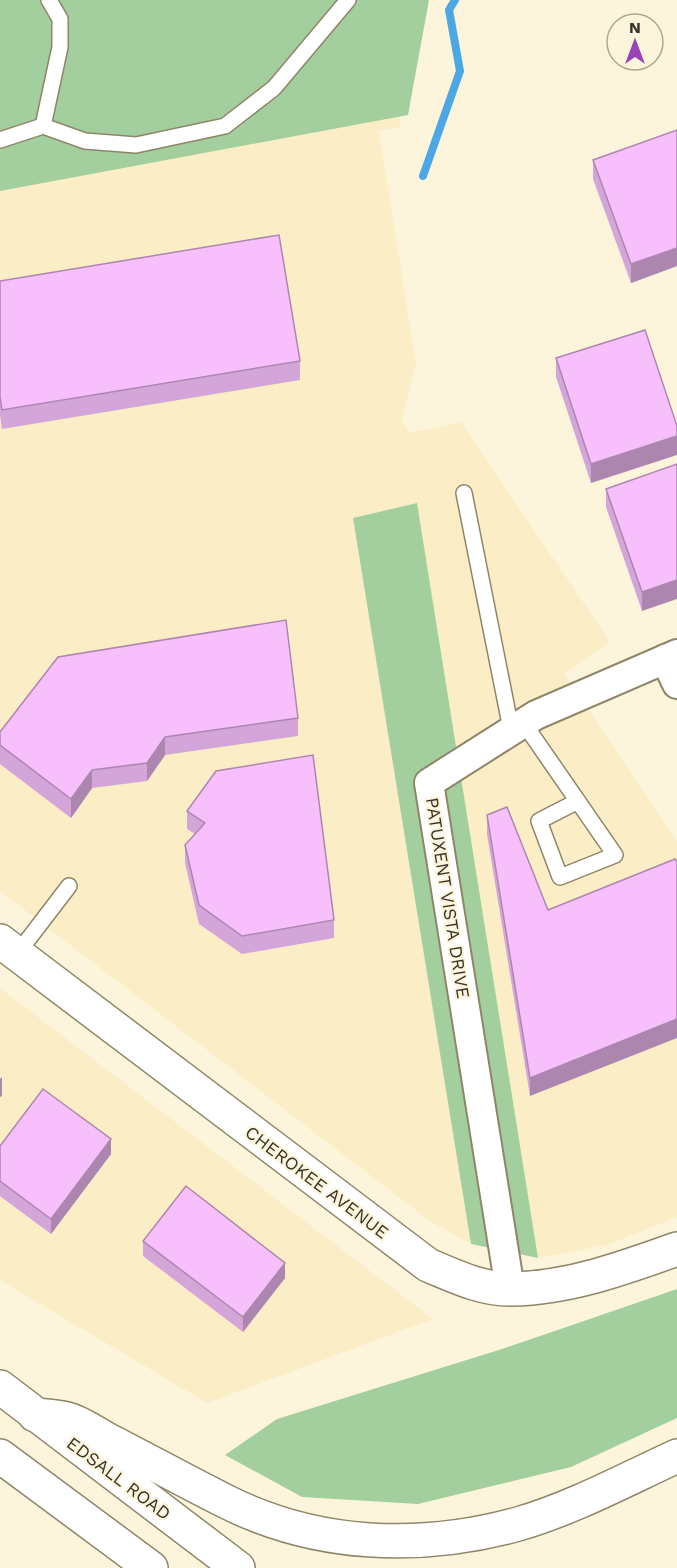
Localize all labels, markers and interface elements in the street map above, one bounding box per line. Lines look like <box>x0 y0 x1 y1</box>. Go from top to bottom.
north arrow <box>605 12 665 72</box>
text: N <box>629 18 641 37</box>
street label: PATUXENT VISTA DRIVE <box>422 796 474 1000</box>
street label: CHEROKEE AVENUE <box>241 1121 393 1243</box>
street label: EDSALL ROAD <box>63 1432 175 1524</box>

